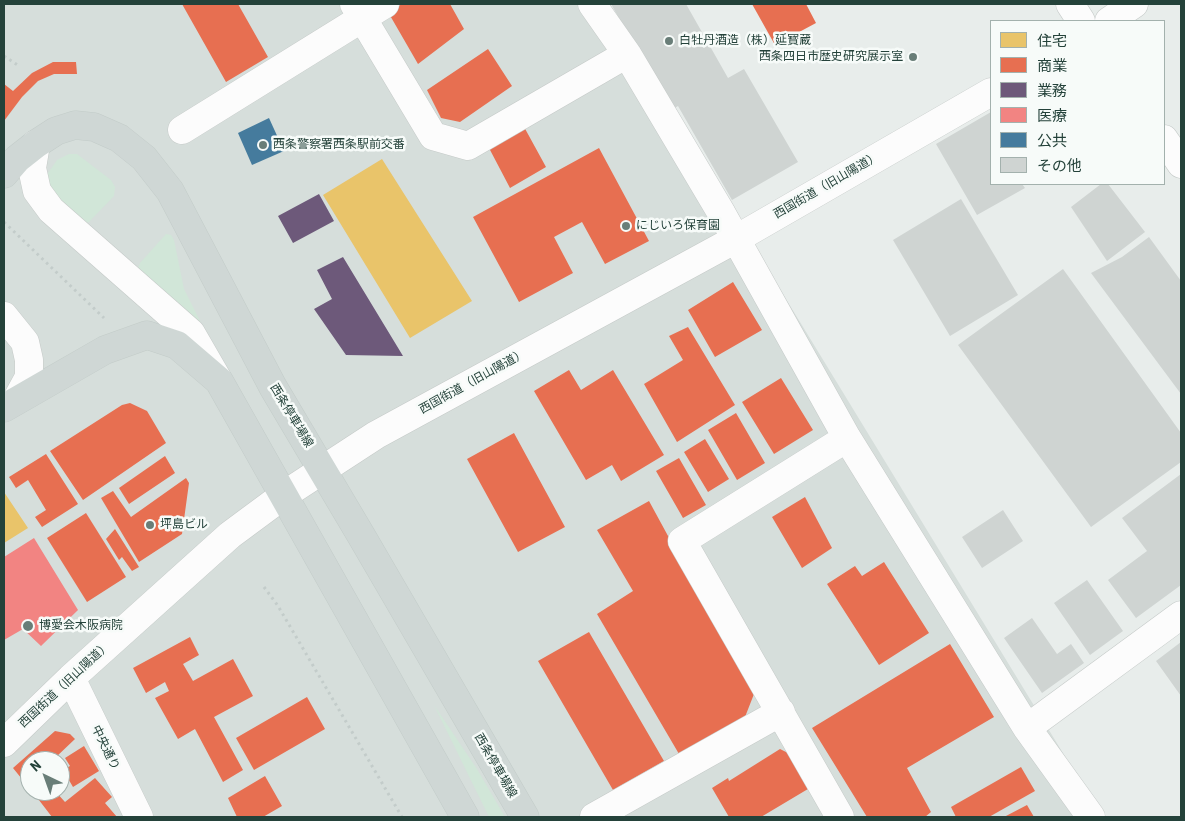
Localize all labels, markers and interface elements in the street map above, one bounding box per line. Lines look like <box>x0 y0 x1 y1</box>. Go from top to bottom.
legend <box>990 20 1165 185</box>
text: 住宅 <box>1037 32 1067 50</box>
place label: 白牡丹酒造（株）延寳蔵 <box>679 34 811 48</box>
marker: 白牡丹酒造（株）延寳蔵 <box>663 35 675 47</box>
place label: 西条四日市歴史研究展示室 <box>759 50 903 64</box>
marker: 西条四日市歴史研究展示室 <box>907 51 919 63</box>
text: 商業 <box>1037 57 1067 75</box>
text: 業務 <box>1037 82 1067 100</box>
text: 医療 <box>1037 107 1067 125</box>
text: 公共 <box>1037 132 1067 150</box>
place label: 西条警察署西条駅前交番 <box>273 138 405 152</box>
marker: 西条警察署西条駅前交番 <box>257 139 269 151</box>
street label: 西国街道（旧山陽道） <box>771 150 883 222</box>
text: その他 <box>1037 157 1082 175</box>
place label: にじいろ保育園 <box>636 219 720 233</box>
marker: にじいろ保育園 <box>620 220 632 232</box>
street label: 西国街道（旧山陽道） <box>417 347 529 417</box>
street label: 西条停車場線 <box>266 381 316 451</box>
place label: 坪島ビル <box>160 518 208 532</box>
marker: 坪島ビル <box>144 519 156 531</box>
marker: 博愛会木阪病院 <box>21 619 35 633</box>
place label: 博愛会木阪病院 <box>39 619 123 633</box>
street label: 西国街道（旧山陽道） <box>16 639 114 731</box>
street label: 中央通り <box>88 723 122 773</box>
street label: 西条停車場線 <box>471 731 519 801</box>
north arrow <box>20 751 70 801</box>
text: N <box>27 757 44 774</box>

